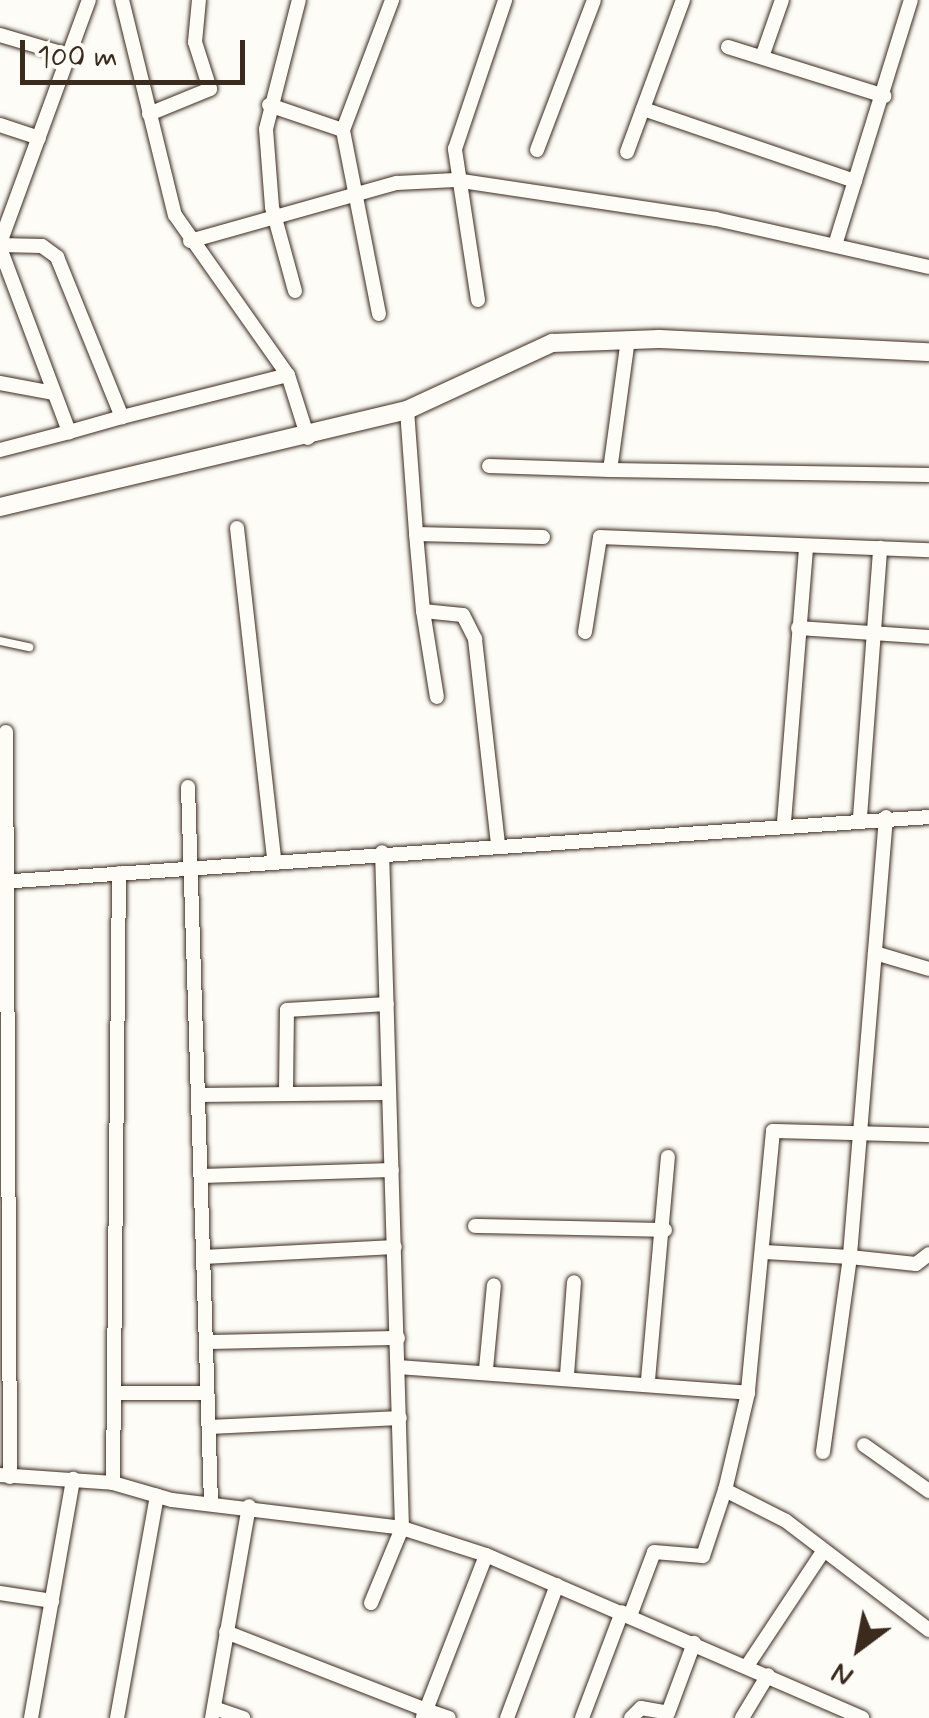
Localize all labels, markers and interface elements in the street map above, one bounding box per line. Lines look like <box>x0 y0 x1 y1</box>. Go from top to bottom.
scale bar <box>25 20 250 82</box>
text: 100 m <box>37 38 118 77</box>
north arrow <box>809 1598 909 1698</box>
text: N <box>825 1653 861 1694</box>

